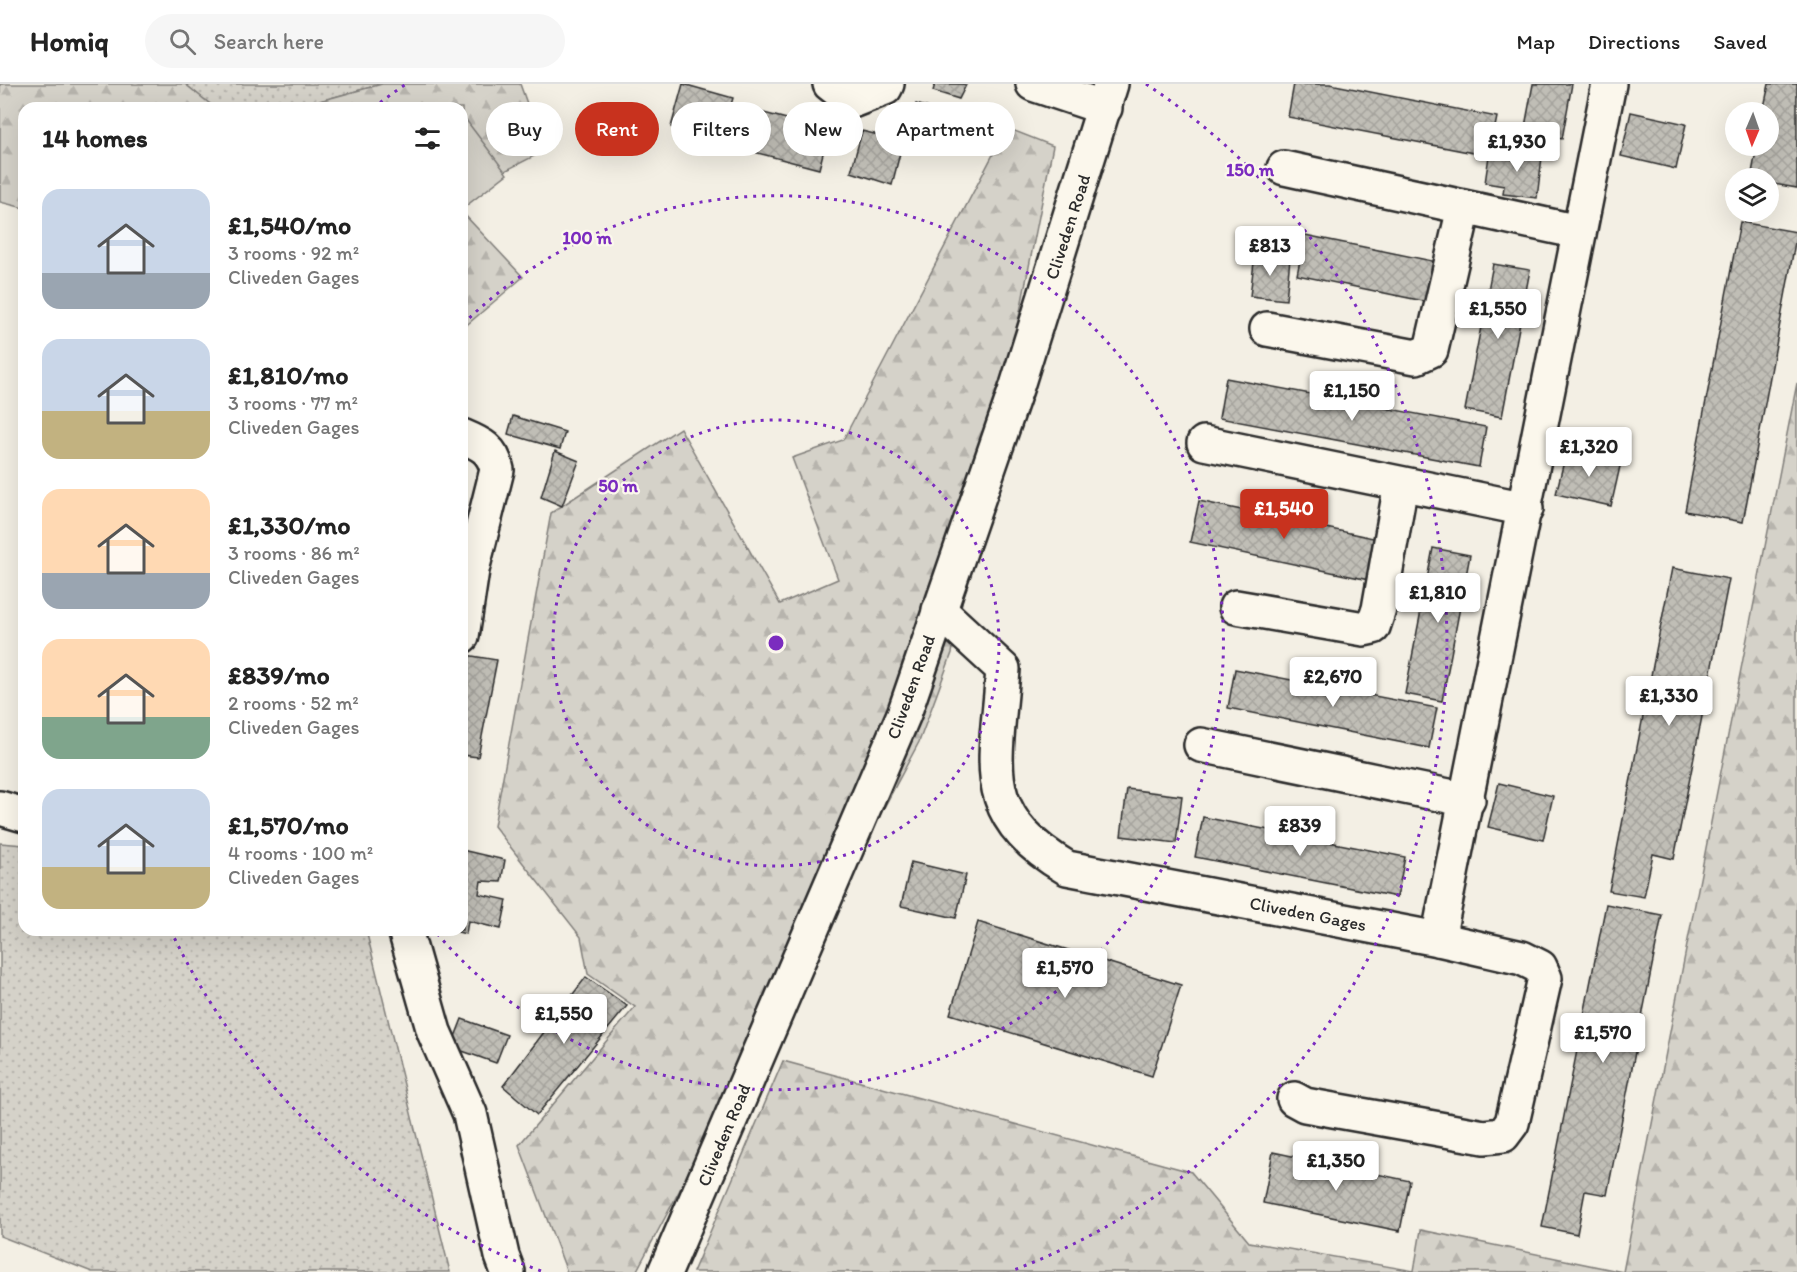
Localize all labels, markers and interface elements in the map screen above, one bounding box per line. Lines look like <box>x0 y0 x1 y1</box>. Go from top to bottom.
search box <box>145 14 565 68</box>
text: Homiq <box>30 24 109 58</box>
icon: search <box>166 25 199 58</box>
text: Search here <box>214 28 324 55</box>
text: Map <box>1517 29 1555 54</box>
text: Directions <box>1588 29 1680 54</box>
text: Saved <box>1713 29 1767 54</box>
chip: Buy <box>486 102 563 156</box>
chip: Rent <box>575 102 659 156</box>
chip: Filters <box>671 102 771 156</box>
chip: New <box>783 102 863 156</box>
chip: Apartment <box>875 102 1015 156</box>
north arrow <box>1725 102 1779 156</box>
map controls <box>1725 102 1779 222</box>
text: 14 homes <box>42 122 148 154</box>
icon: filters <box>411 122 444 155</box>
pin: £1,930 <box>1468 122 1566 173</box>
text: £1,930 <box>1488 129 1546 153</box>
text: 150 m <box>1226 159 1275 181</box>
button: layers <box>1725 168 1779 222</box>
street label: Cliveden Road <box>1041 171 1095 282</box>
text: £1,540/mo <box>228 209 351 241</box>
icon: home <box>90 213 162 285</box>
pin: £813 <box>1234 226 1306 277</box>
text: 100 m <box>562 227 613 249</box>
text: £813 <box>1249 233 1291 257</box>
text: 3 rooms · 92 m² <box>228 241 359 265</box>
text: Cliveden Gages <box>228 265 360 289</box>
pin: £1,550 <box>1449 289 1547 340</box>
text: £1,550 <box>1469 296 1527 320</box>
text: £1,810/mo <box>228 359 348 391</box>
icon: home <box>90 363 162 435</box>
pin: £1,150 <box>1303 371 1401 422</box>
text: £1,150 <box>1324 378 1380 402</box>
text: 3 rooms · 77 m² <box>228 391 358 415</box>
text: Cliveden Gages <box>228 415 360 439</box>
pin: £1,320 <box>1540 427 1638 478</box>
text: £1,320 <box>1560 434 1618 458</box>
text: 50 m <box>598 475 639 497</box>
pin: £1,540 <box>1235 489 1333 540</box>
text: £1,540 <box>1254 496 1314 520</box>
text: £1,330/mo <box>228 509 351 541</box>
icon: home <box>90 513 162 585</box>
text: 3 rooms · 86 m² <box>228 541 360 565</box>
text: Cliveden Gages <box>228 565 360 589</box>
pin: £1,810 <box>1389 573 1487 624</box>
text: £1,810 <box>1409 580 1467 604</box>
street label: Cliveden Road <box>882 632 940 742</box>
centre of rings <box>766 633 786 653</box>
pin: £2,670 <box>1284 657 1382 708</box>
text: £839/mo <box>228 659 330 691</box>
icon: home <box>90 663 162 735</box>
text: £2,670 <box>1304 664 1362 688</box>
pin: £1,330 <box>1620 676 1718 727</box>
text: £1,330 <box>1640 683 1698 707</box>
text: 2 rooms · 52 m² <box>228 691 359 715</box>
text: Cliveden Gages <box>228 715 360 739</box>
pin: £839 <box>1264 806 1336 857</box>
text: £1,570/mo <box>228 809 349 841</box>
icon: home <box>90 813 162 885</box>
text: £839 <box>1278 813 1322 837</box>
text: 4 rooms · 100 m² <box>228 841 373 865</box>
text: Cliveden Gages <box>228 865 360 889</box>
street label: Cliveden Gages <box>1248 892 1368 936</box>
pin: £1,570 <box>1016 948 1114 999</box>
text: £1,570 <box>1036 955 1094 979</box>
pin: £1,550 <box>515 994 613 1045</box>
text: £1,550 <box>535 1001 593 1025</box>
pin: £1,570 <box>1554 1013 1652 1064</box>
text: £1,570 <box>1574 1020 1632 1044</box>
street label: Cliveden Road <box>693 1080 756 1190</box>
pin: £1,350 <box>1287 1141 1385 1192</box>
text: £1,350 <box>1307 1148 1365 1172</box>

